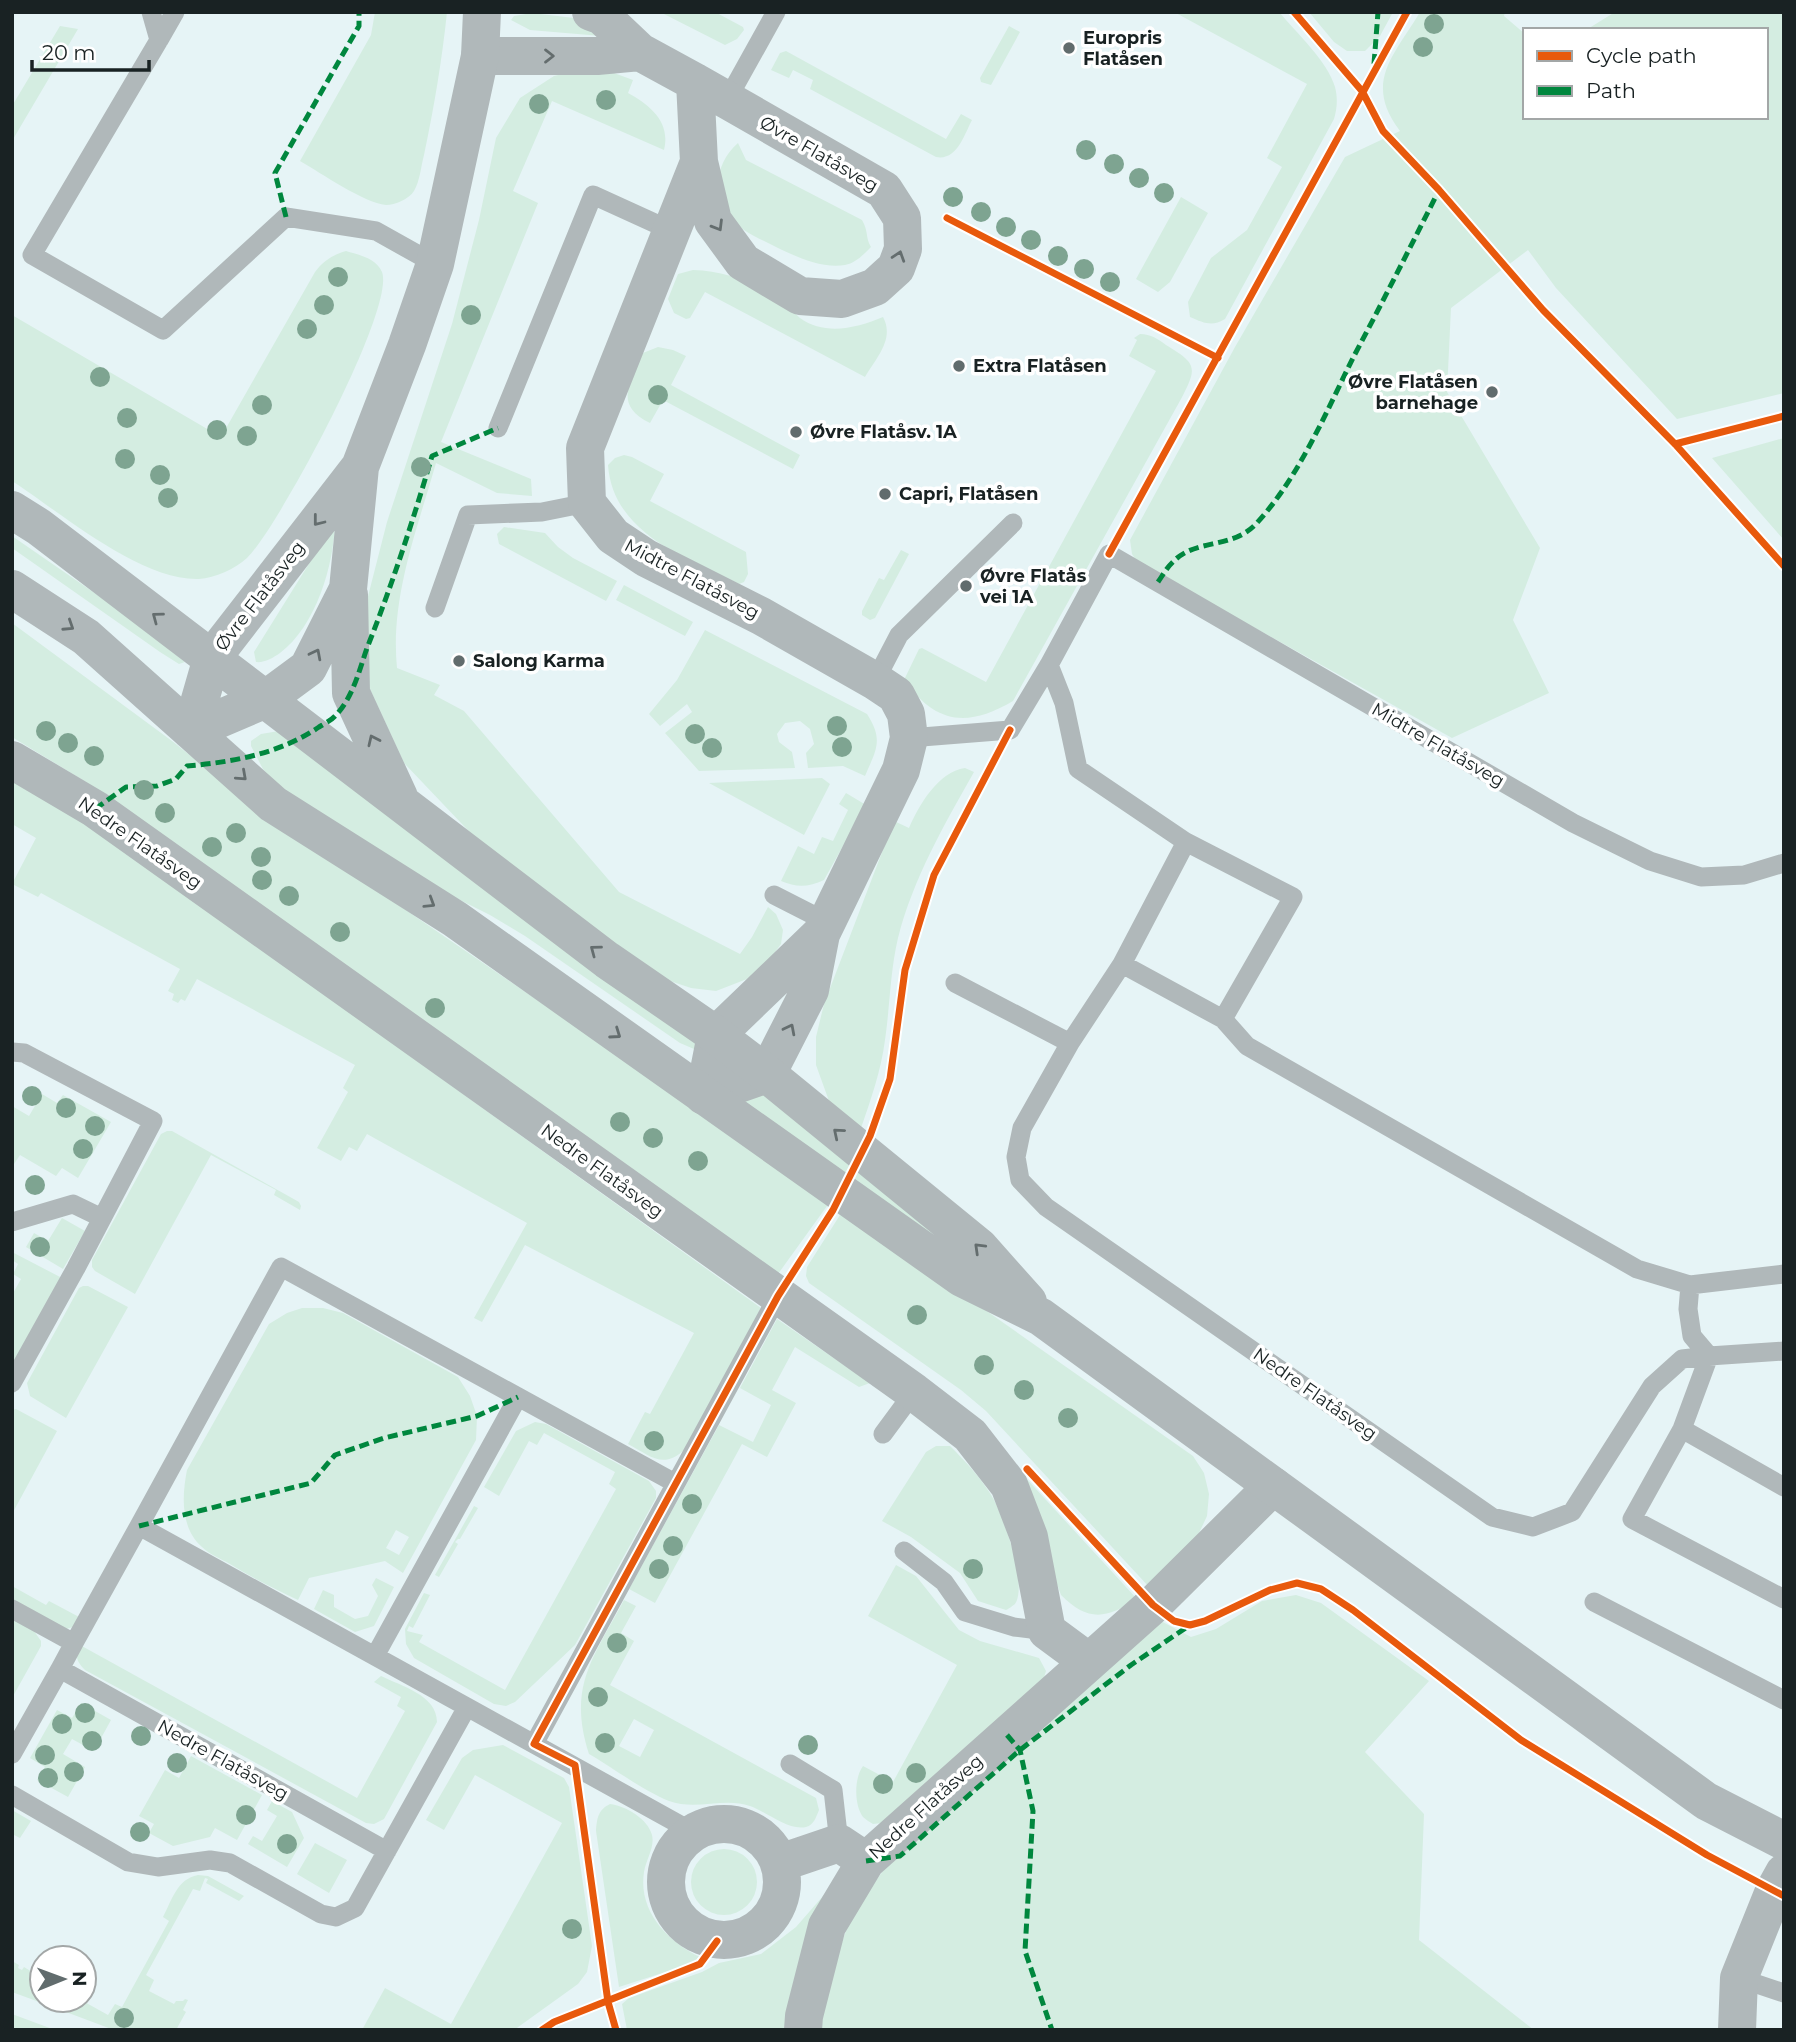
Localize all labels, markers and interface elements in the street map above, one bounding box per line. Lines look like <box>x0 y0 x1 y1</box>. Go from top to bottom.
place label: Europris Flatåsen <box>1083 27 1163 70</box>
scale bar <box>32 28 149 72</box>
legend <box>1523 28 1768 119</box>
text: 20 m <box>42 40 96 65</box>
marker: Europris Flatåsen <box>1061 40 1077 56</box>
text: Cycle path <box>1586 43 1697 68</box>
one-way arrow <box>544 48 554 64</box>
text: Path <box>1586 78 1636 103</box>
street label: Øvre Flatåsveg <box>756 111 882 197</box>
one-way arrow <box>710 219 723 232</box>
one-way arrow <box>891 251 906 263</box>
place label: Extra Flatåsen <box>973 355 1107 377</box>
marker: Extra Flatåsen <box>951 358 967 374</box>
place label: Øvre Flatåsen barnehage <box>1348 371 1478 414</box>
marker: Øvre Flatåsen barnehage <box>1484 384 1500 400</box>
place label: Øvre Flatåsv. 1A <box>810 421 957 443</box>
marker: Øvre Flatåsv. 1A <box>788 424 804 440</box>
place label: Capri, Flatåsen <box>899 483 1038 505</box>
marker: Capri, Flatåsen <box>877 486 893 502</box>
one-way arrow <box>314 513 327 525</box>
street label: Midtre Flatåsveg <box>621 534 763 624</box>
street label: Øvre Flatåsveg <box>210 537 310 655</box>
place label: Øvre Flatås vei 1A <box>979 565 1087 608</box>
marker: Øvre Flatås vei 1A <box>958 578 974 594</box>
one-way arrow <box>153 612 165 625</box>
one-way arrow <box>62 618 75 631</box>
one-way arrow <box>307 649 321 661</box>
place label: Salong Karma <box>473 650 605 672</box>
marker: Salong Karma <box>451 653 467 669</box>
street label: Midtre Flatåsveg <box>1368 698 1508 792</box>
one-way arrow <box>367 735 381 747</box>
one-way arrow <box>234 768 247 780</box>
street label: Nedre Flatåsveg <box>74 792 206 894</box>
one-way arrow <box>422 895 435 908</box>
one-way arrow <box>590 946 603 959</box>
one-way arrow <box>782 1024 796 1036</box>
one-way arrow <box>608 1026 621 1038</box>
street label: Nedre Flatåsveg <box>536 1119 668 1223</box>
one-way arrow <box>833 1129 846 1142</box>
one-way arrow <box>974 1244 987 1257</box>
street label: Nedre Flatåsveg <box>1249 1343 1381 1445</box>
street label: Nedre Flatåsveg <box>154 1715 292 1805</box>
street label: Nedre Flatåsveg <box>864 1750 988 1864</box>
north arrow <box>28 1944 98 2014</box>
text: N <box>68 1971 91 1987</box>

